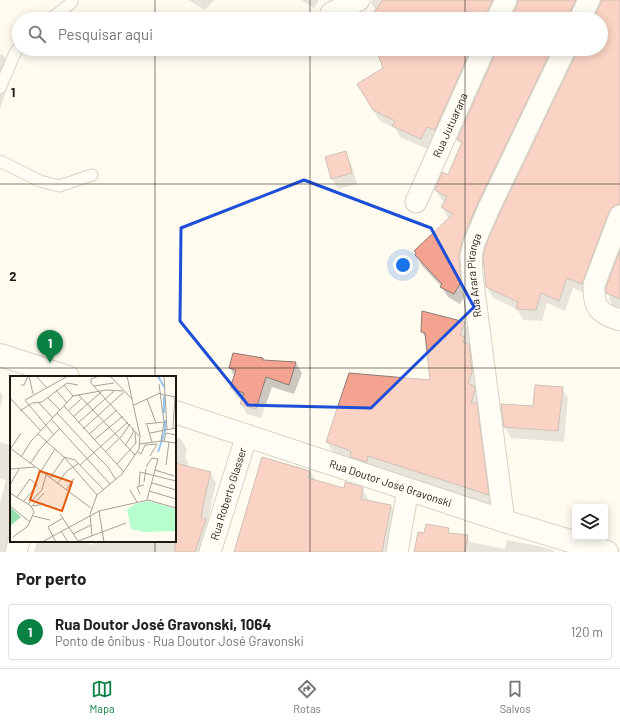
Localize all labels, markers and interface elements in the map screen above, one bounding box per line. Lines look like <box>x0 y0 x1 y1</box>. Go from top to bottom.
search box <box>12 12 608 56</box>
icon: search <box>26 23 48 45</box>
text: Pesquisar aqui <box>58 25 153 43</box>
text: 1 <box>11 84 15 100</box>
street label: Rua Jutuarana <box>430 91 470 159</box>
street label: Rua Arara Piranga <box>464 231 483 318</box>
your location <box>393 255 413 275</box>
text: 2 <box>9 268 17 284</box>
pin: 1 <box>37 330 63 363</box>
inset map <box>10 376 176 542</box>
street label: Rua Roberto Glasser <box>207 446 249 542</box>
street label: Rua Doutor José Gravonski <box>328 457 454 509</box>
map controls <box>572 504 608 540</box>
button: layers <box>572 504 608 540</box>
text: Por perto <box>16 568 86 588</box>
text: Rua Doutor José Gravonski, 1064 <box>55 615 271 633</box>
text: 1 <box>28 624 32 640</box>
text: 120 m <box>571 624 603 640</box>
text: Ponto de ônibus · Rua Doutor José Gravonski <box>55 633 304 649</box>
tab: Mapa <box>89 678 115 715</box>
tab: Rotas <box>293 678 321 715</box>
tab: Salvos <box>500 678 531 715</box>

